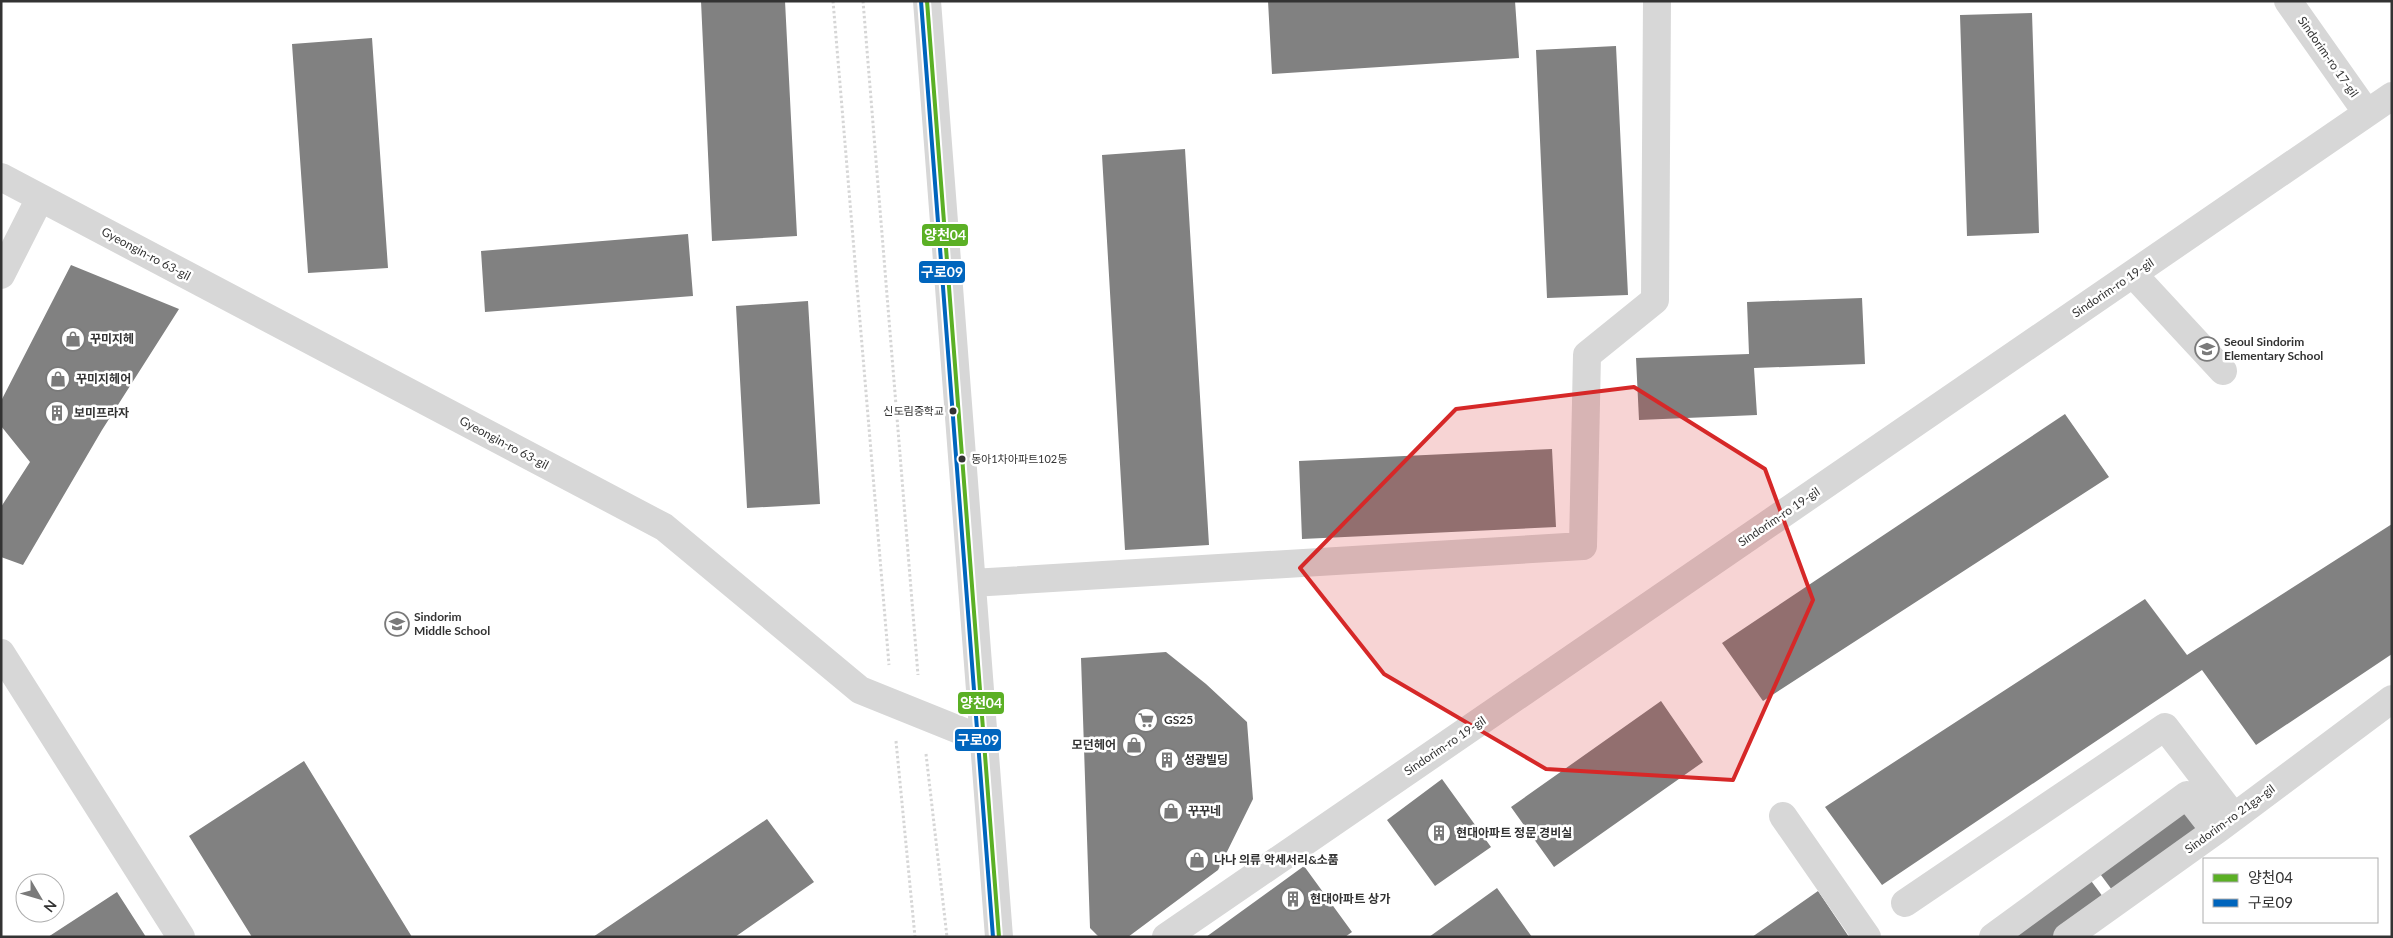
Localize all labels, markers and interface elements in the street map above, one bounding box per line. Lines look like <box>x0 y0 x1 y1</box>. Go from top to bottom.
street label: Sindorim-ro 17-gil <box>2295 13 2362 100</box>
line badge: 양천04 <box>921 223 969 247</box>
street label: Gyeongin-ro 63-gil <box>99 224 193 283</box>
text: 양천04 <box>924 226 966 243</box>
street label: Sindorim-ro 19-gil <box>2069 255 2156 320</box>
line badge: 구로09 <box>918 260 966 284</box>
text: 구로09 <box>921 263 963 280</box>
shop icon: 꾸미지헤 <box>60 326 86 352</box>
place label: 꾸미지헤 <box>90 331 134 346</box>
place label: Seoul Sindorim Elementary School <box>2224 334 2323 363</box>
school or university icon: Seoul Sindorim Elementary School <box>2194 336 2220 362</box>
shop icon: 꾸미지헤어 <box>45 366 71 392</box>
place label: 꾸미지헤어 <box>76 371 131 386</box>
building icon: 보미프라자 <box>44 400 70 426</box>
place label: 신도림중학교 <box>883 404 944 417</box>
place label: 보미프라자 <box>74 405 129 420</box>
marker: 신도림중학교 <box>948 406 958 416</box>
street label: Gyeongin-ro 63-gil <box>457 413 551 472</box>
place label: 동아1차아파트102동 <box>971 452 1067 465</box>
marker: 동아1차아파트102동 <box>957 454 967 464</box>
street label: Sindorim-ro 19-gil <box>1735 484 1822 549</box>
place label: Sindorim Middle School <box>414 609 490 638</box>
school or university icon: Sindorim Middle School <box>384 611 410 637</box>
line badge: 양천04 <box>957 691 1005 715</box>
text: 양천04 <box>960 694 1002 711</box>
supermarket icon: GS25 <box>1133 707 1159 733</box>
place label: GS25 <box>1164 712 1193 727</box>
street label: Sindorim-ro 19-gil <box>1401 713 1488 778</box>
line badge: 구로09 <box>954 728 1002 752</box>
text: 구로09 <box>957 731 999 748</box>
shop icon: 모던헤어 <box>1121 732 1147 758</box>
place label: 모던헤어 <box>1072 737 1116 752</box>
building icon: 성광빌딩 <box>1154 747 1180 773</box>
place label: 성광빌딩 <box>1184 752 1228 767</box>
street label: Sindorim-ro 21ga-gil <box>2182 781 2278 856</box>
shop icon: 꾸꾸네 <box>1158 798 1184 824</box>
place label: 꾸꾸네 <box>1188 803 1221 818</box>
building icon: 현대아파트 정문 경비실 <box>1426 820 1452 846</box>
place label: 현대아파트 정문 경비실 <box>1456 825 1572 840</box>
shop icon: 나나 의류 악세서리&소품 <box>1184 847 1210 873</box>
place label: 나나 의류 악세서리&소품 <box>1214 852 1339 867</box>
legend <box>2203 858 2378 923</box>
text: 양천04 <box>2248 868 2293 886</box>
north arrow <box>15 873 65 923</box>
building icon: 현대아파트 상가 <box>1280 886 1306 912</box>
place label: 현대아파트 상가 <box>1310 891 1390 906</box>
text: 구로09 <box>2248 893 2293 911</box>
text: N <box>41 897 61 916</box>

